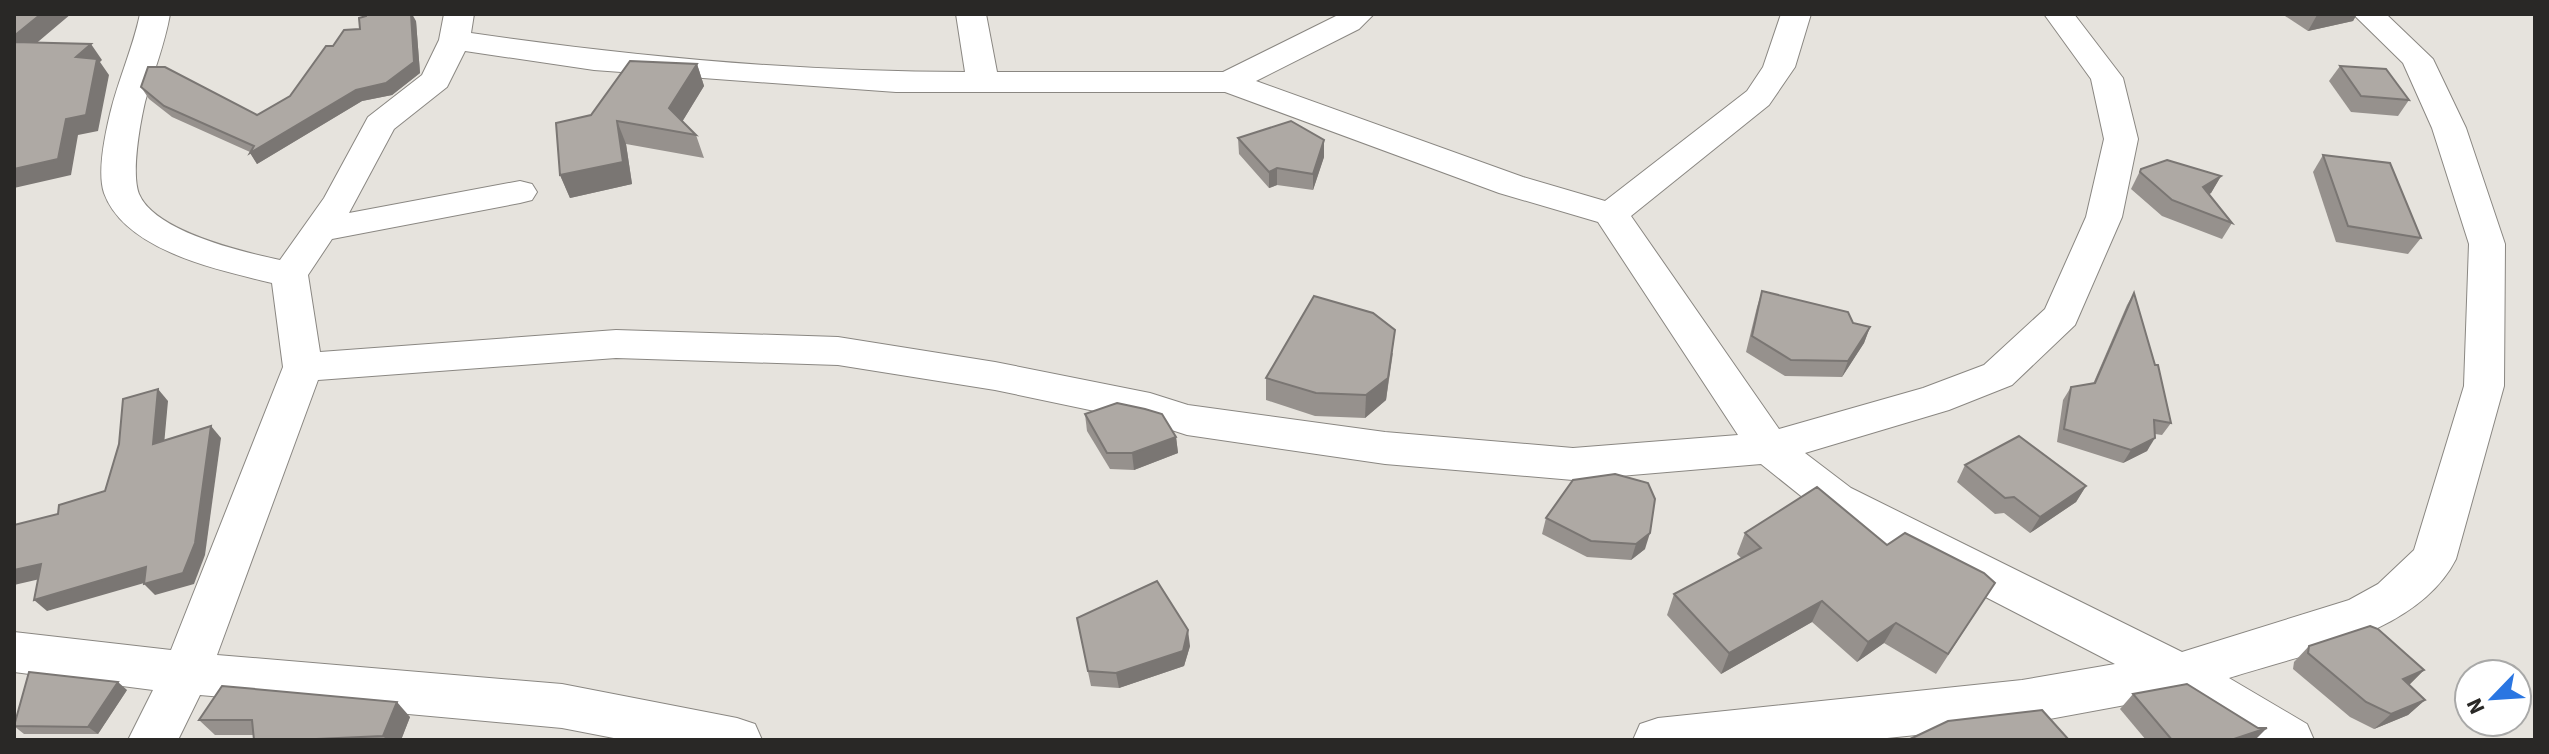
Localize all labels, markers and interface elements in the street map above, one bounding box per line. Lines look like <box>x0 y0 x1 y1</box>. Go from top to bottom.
north arrow <box>2453 658 2533 738</box>
text: N <box>2458 693 2493 719</box>

